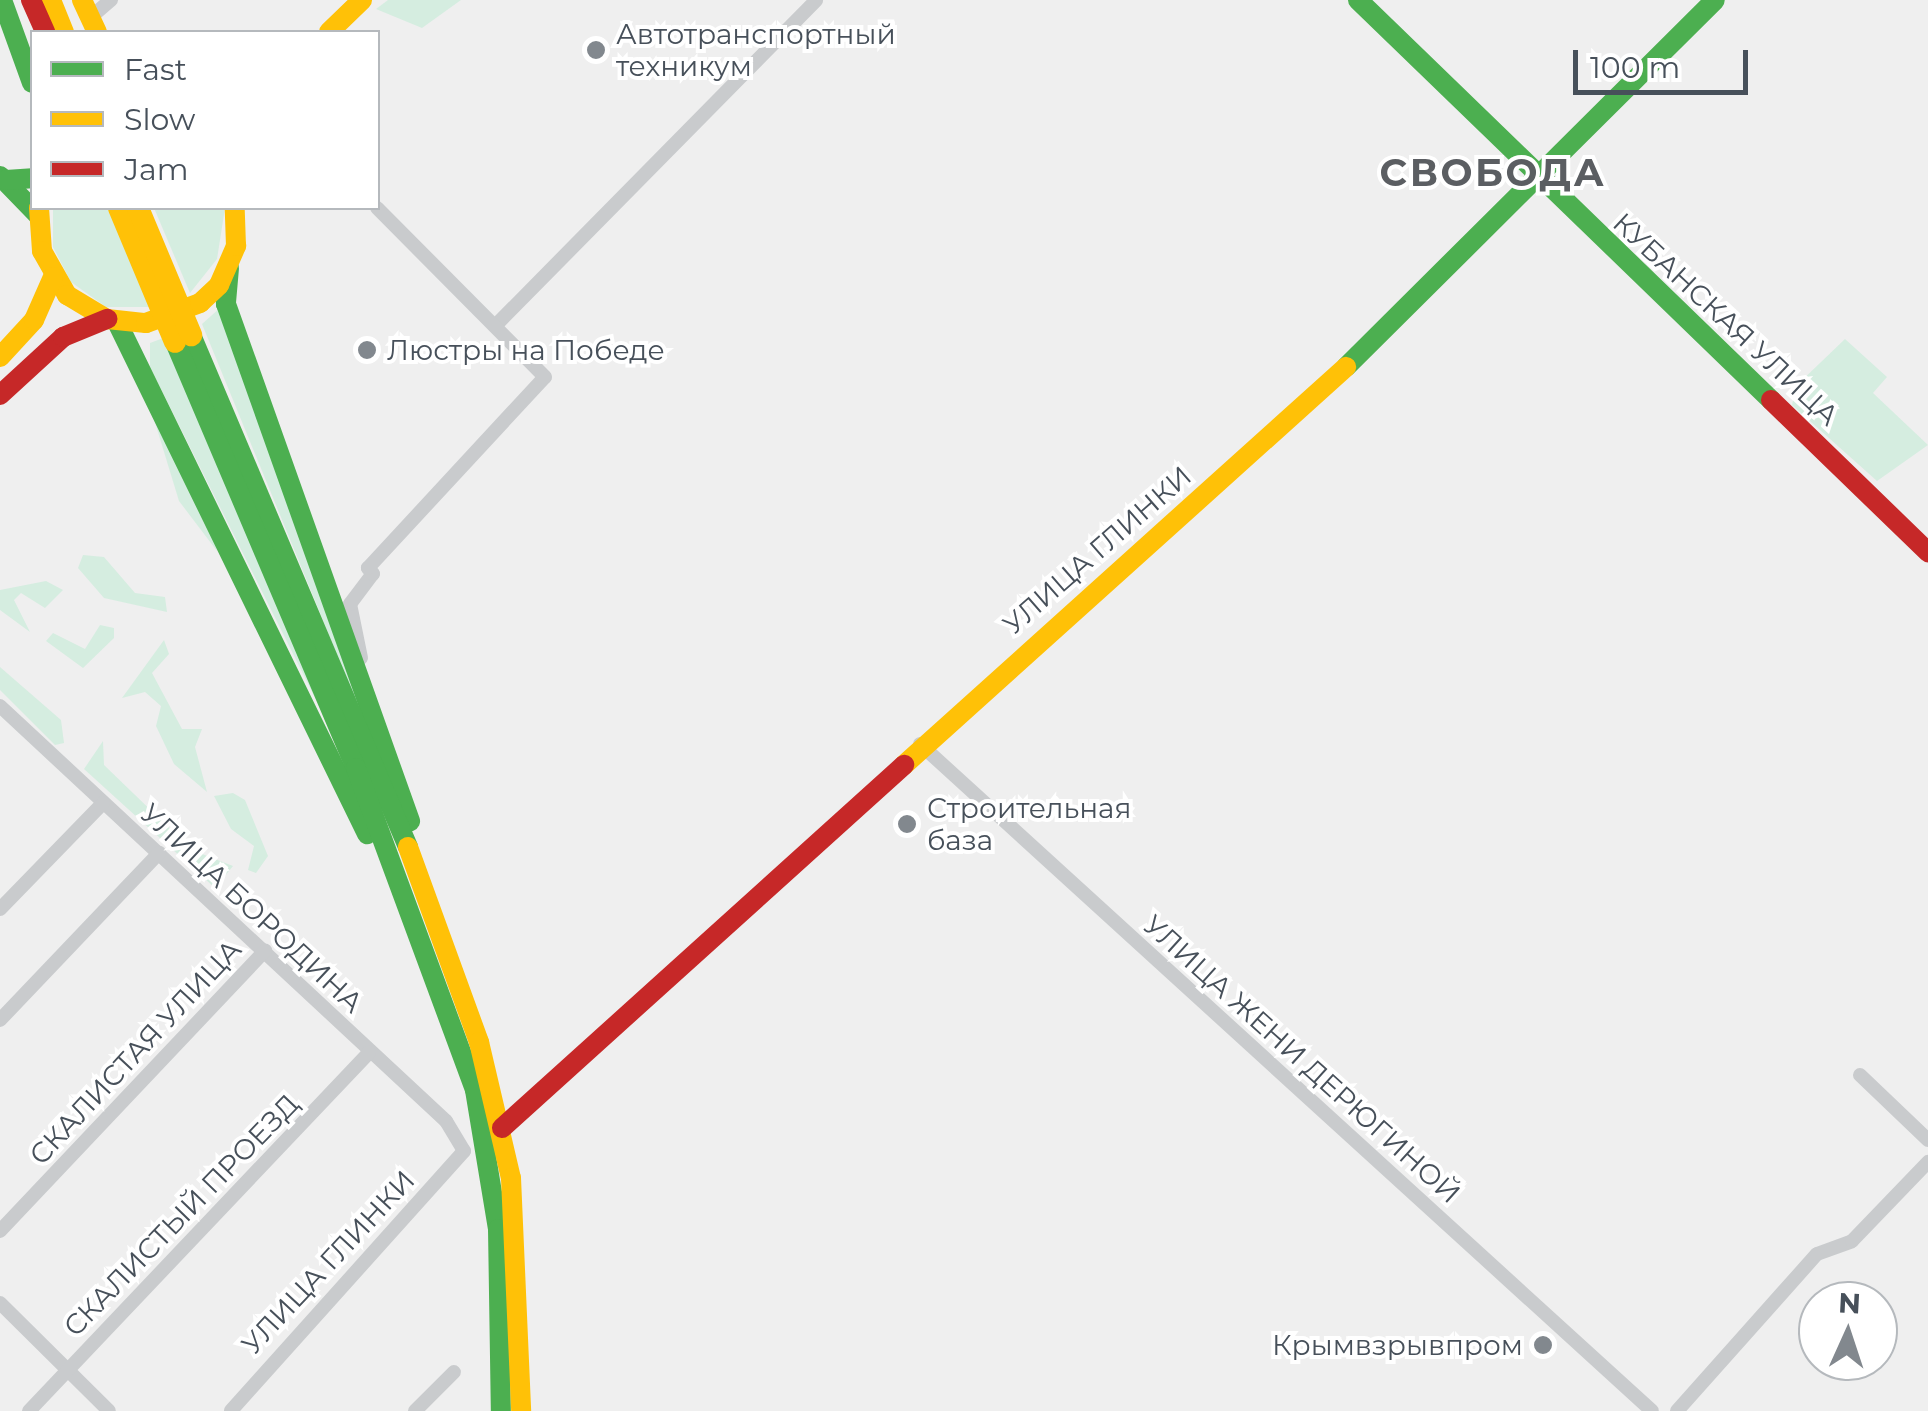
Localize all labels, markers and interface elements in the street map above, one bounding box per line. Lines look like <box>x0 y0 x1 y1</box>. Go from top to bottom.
place label: Автотранспортный техникум <box>616 17 896 83</box>
legend <box>30 30 380 210</box>
scale bar <box>1578 30 1753 92</box>
marker: Автотранспортный техникум <box>585 39 607 61</box>
text: 100 m <box>1590 49 1680 86</box>
text: Fast <box>124 51 187 88</box>
text: Slow <box>124 101 195 138</box>
district label: СВОБОДА <box>1380 150 1606 196</box>
text: Jam <box>124 151 189 188</box>
street label: КУБАНСКАЯ УЛИЦА <box>1606 206 1846 432</box>
place label: Люстры на Победе <box>387 333 665 367</box>
marker: Люстры на Победе <box>356 339 378 361</box>
street label: УЛИЦА ГЛИНКИ <box>996 459 1198 641</box>
place label: Строительная база <box>927 791 1131 857</box>
street label: УЛИЦА БОРОДИНА <box>134 796 370 1020</box>
marker: Строительная база <box>896 813 918 835</box>
street label: УЛИЦА ЖЕНИ ДЕРЮГИНОЙ <box>1137 908 1467 1210</box>
street label: СКАЛИСТАЯ УЛИЦА <box>22 933 248 1171</box>
street label: СКАЛИСТЫЙ ПРОЕЗД <box>56 1087 306 1343</box>
street label: УЛИЦА ГЛИНКИ <box>234 1163 422 1361</box>
north arrow <box>1798 1281 1898 1381</box>
text: N <box>1837 1285 1862 1321</box>
place label: Крымвзрывпром <box>1272 1328 1523 1362</box>
marker: Крымвзрывпром <box>1532 1334 1554 1356</box>

